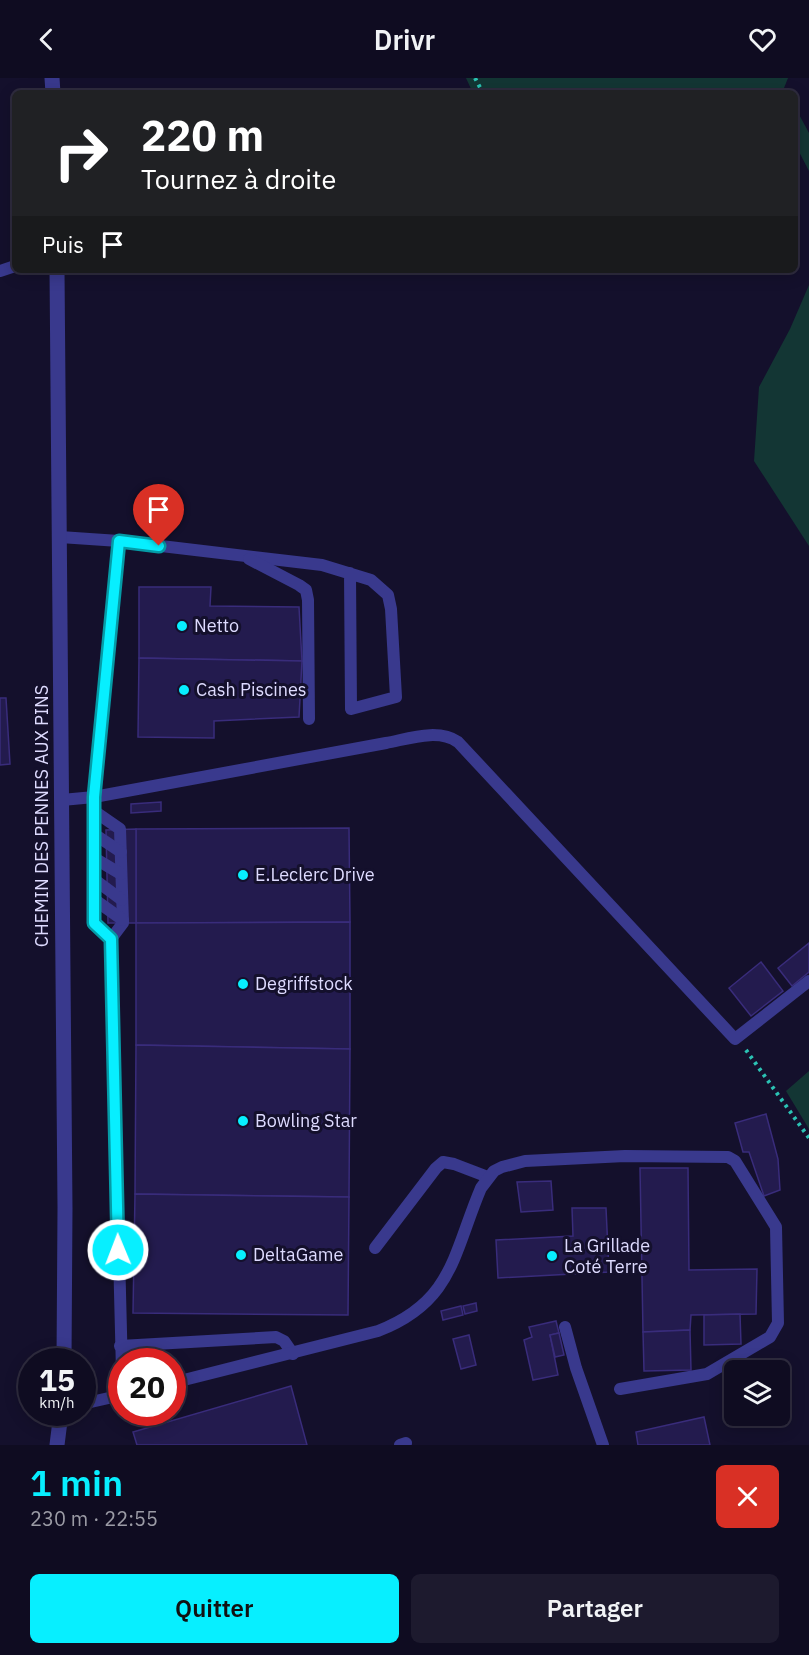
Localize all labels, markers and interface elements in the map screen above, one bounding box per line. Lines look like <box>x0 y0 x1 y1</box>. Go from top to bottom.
text: Drivr <box>374 22 435 57</box>
icon: back <box>30 23 63 56</box>
icon: heart <box>746 23 779 56</box>
text: 220 m <box>141 108 264 163</box>
icon: right <box>42 114 120 192</box>
text: Tournez à droite <box>141 161 336 196</box>
icon: arrive <box>96 228 129 261</box>
text: Puis <box>42 230 84 259</box>
pin <box>133 484 184 546</box>
icon: arrive <box>142 493 175 526</box>
place label: Netto <box>194 614 239 637</box>
marker: Netto <box>175 619 189 633</box>
place label: Cash Piscines <box>196 678 307 701</box>
marker: Cash Piscines <box>177 683 191 697</box>
street label: CHEMIN DES PENNES AUX PINS <box>30 685 53 947</box>
place label: E.Leclerc Drive <box>255 863 375 886</box>
marker: E.Leclerc Drive <box>236 868 250 882</box>
place label: Degriffstock <box>255 972 353 995</box>
marker: Degriffstock <box>236 977 250 991</box>
place label: Bowling Star <box>255 1109 357 1132</box>
marker: Bowling Star <box>236 1114 250 1128</box>
position arrow <box>86 1218 150 1282</box>
place label: La Grillade Coté Terre <box>564 1234 650 1278</box>
place label: DeltaGame <box>253 1243 344 1266</box>
marker: DeltaGame <box>234 1248 248 1262</box>
marker: La Grillade Coté Terre <box>545 1249 559 1263</box>
speed limit sign: 20 <box>108 1348 186 1426</box>
text: 15 <box>39 1360 75 1399</box>
map controls <box>724 1360 790 1426</box>
button: layers <box>724 1360 790 1426</box>
text: km/h <box>39 1393 75 1412</box>
text: 1 min <box>30 1459 123 1506</box>
button: close <box>716 1465 779 1528</box>
text: 230 m · 22:55 <box>30 1505 158 1532</box>
button: Quitter <box>30 1574 399 1643</box>
button: Partager <box>411 1574 779 1643</box>

